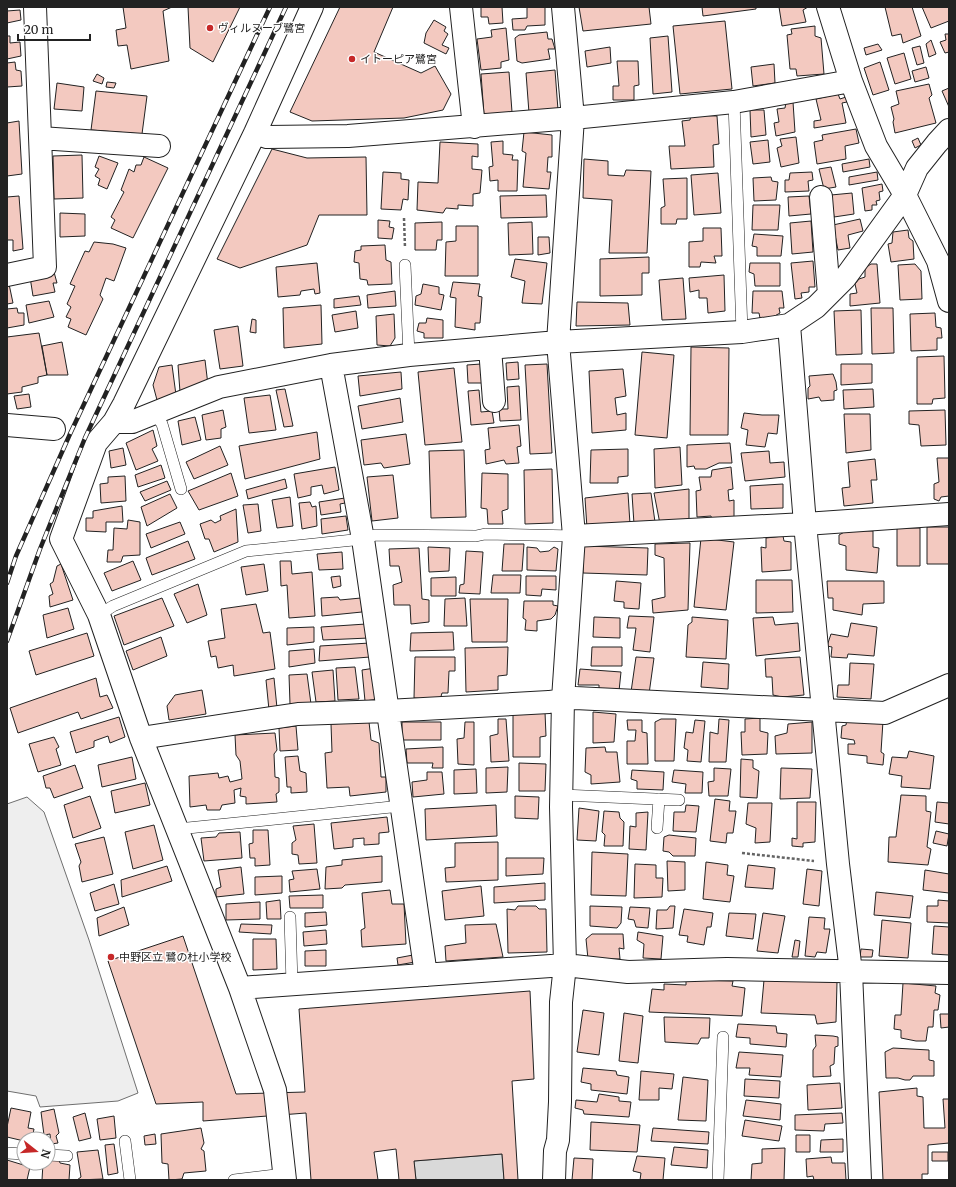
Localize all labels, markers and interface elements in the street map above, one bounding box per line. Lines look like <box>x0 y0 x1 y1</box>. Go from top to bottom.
scale bar <box>18 16 90 42</box>
place label: ヴィルヌーブ鷺宮 <box>218 21 305 35</box>
text: 20 m <box>24 22 53 37</box>
marker: ヴィルヌーブ鷺宮 <box>205 23 215 33</box>
place label: イトーピア鷺宮 <box>360 52 437 66</box>
marker: イトーピア鷺宮 <box>347 54 357 64</box>
place label: 中野区立 鷺の杜小学校 <box>119 950 232 964</box>
marker: 中野区立 鷺の杜小学校 <box>106 952 116 962</box>
north arrow <box>16 1131 56 1171</box>
text: N <box>38 1148 54 1160</box>

